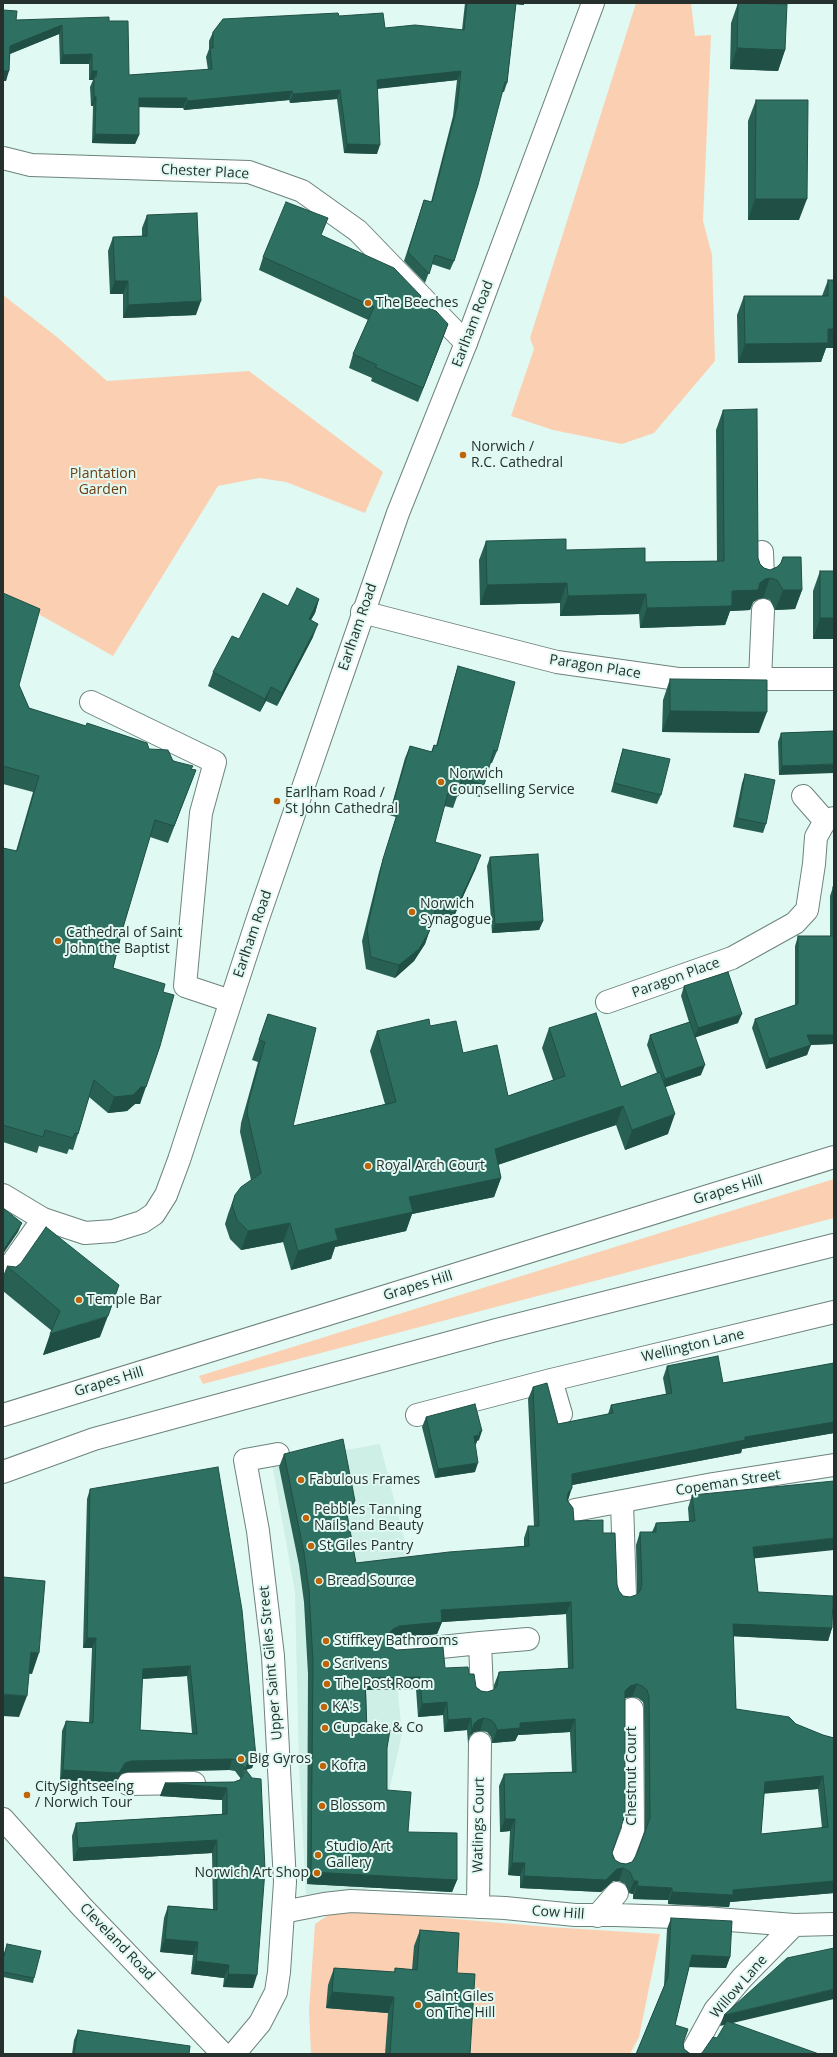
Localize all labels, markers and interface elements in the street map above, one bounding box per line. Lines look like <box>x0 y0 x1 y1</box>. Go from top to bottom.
street label: Chester Place <box>160 161 250 183</box>
street label: Earlham Road <box>449 278 497 370</box>
place label: The Beeches <box>376 295 458 311</box>
marker: The Beeches <box>363 298 373 308</box>
place label: Norwich / R.C. Cathedral <box>471 439 563 472</box>
marker: Norwich / R.C. Cathedral <box>458 450 468 460</box>
park label: Plantation Garden <box>70 466 136 498</box>
street label: Earlham Road <box>335 581 381 673</box>
street label: Paragon Place <box>548 651 642 683</box>
place label: Norwich Counselling Service <box>449 766 575 798</box>
marker: Norwich Counselling Service <box>436 777 446 787</box>
place label: Earlham Road / St John Cathedral <box>285 785 398 818</box>
marker: Earlham Road / St John Cathedral <box>272 796 282 806</box>
street label: Earlham Road <box>230 888 276 980</box>
place label: Norwich Synagogue <box>420 896 491 928</box>
marker: Norwich Synagogue <box>407 907 417 917</box>
place label: Cathedral of Saint John the Baptist <box>66 925 183 958</box>
marker: Cathedral of Saint John the Baptist <box>53 936 63 946</box>
street label: Paragon Place <box>630 954 722 1002</box>
place label: Royal Arch Court <box>376 1158 485 1174</box>
marker: Royal Arch Court <box>363 1161 373 1171</box>
street label: Grapes Hill <box>691 1172 765 1208</box>
street label: Grapes Hill <box>381 1268 455 1304</box>
place label: Temple Bar <box>87 1292 162 1308</box>
marker: Temple Bar <box>74 1295 84 1305</box>
street label: Wellington Lane <box>640 1326 746 1366</box>
street label: Grapes Hill <box>72 1364 146 1400</box>
street label: Copeman Street <box>674 1466 782 1500</box>
place label: Fabulous Frames <box>309 1472 420 1488</box>
marker: Fabulous Frames <box>296 1475 306 1485</box>
place label: Pebbles Tanning Nails and Beauty <box>314 1502 424 1534</box>
marker: Pebbles Tanning Nails and Beauty <box>301 1513 311 1523</box>
place label: St Giles Pantry <box>319 1538 413 1554</box>
marker: St Giles Pantry <box>306 1541 316 1551</box>
place label: Bread Source <box>327 1573 415 1589</box>
marker: Bread Source <box>314 1576 324 1586</box>
street label: Upper Saint Giles Street <box>256 1585 286 1741</box>
place label: Stiffkey Bathrooms <box>334 1633 458 1649</box>
marker: Stiffkey Bathrooms <box>321 1636 331 1646</box>
place label: Scrivens <box>334 1656 388 1672</box>
marker: Scrivens <box>321 1659 331 1669</box>
place label: The Post Room <box>335 1676 433 1692</box>
marker: The Post Room <box>322 1679 332 1689</box>
place label: KA's <box>332 1699 359 1715</box>
marker: KA's <box>319 1702 329 1712</box>
place label: Cupcake & Co <box>333 1720 423 1736</box>
marker: Cupcake & Co <box>320 1723 330 1733</box>
street label: Chestnut Court <box>624 1726 640 1826</box>
place label: Big Gyros <box>249 1751 311 1767</box>
marker: Big Gyros <box>236 1754 246 1764</box>
place label: Kofra <box>331 1758 366 1774</box>
marker: Kofra <box>318 1761 328 1771</box>
street label: Watlings Court <box>470 1777 488 1873</box>
place label: CitySightseeing / Norwich Tour <box>35 1779 134 1812</box>
marker: CitySightseeing / Norwich Tour <box>22 1790 32 1800</box>
place label: Blossom <box>330 1798 386 1814</box>
marker: Blossom <box>317 1801 327 1811</box>
place label: Studio Art Gallery <box>326 1839 391 1872</box>
marker: Studio Art Gallery <box>313 1850 323 1860</box>
place label: Norwich Art Shop <box>195 1865 309 1881</box>
marker: Norwich Art Shop <box>312 1868 322 1878</box>
street label: Cleveland Road <box>76 1900 158 1984</box>
street label: Cow Hill <box>531 1903 585 1923</box>
street label: Willow Lane <box>707 1952 771 2022</box>
place label: Saint Giles on The Hill <box>426 1989 495 2022</box>
marker: Saint Giles on The Hill <box>413 2000 423 2010</box>

